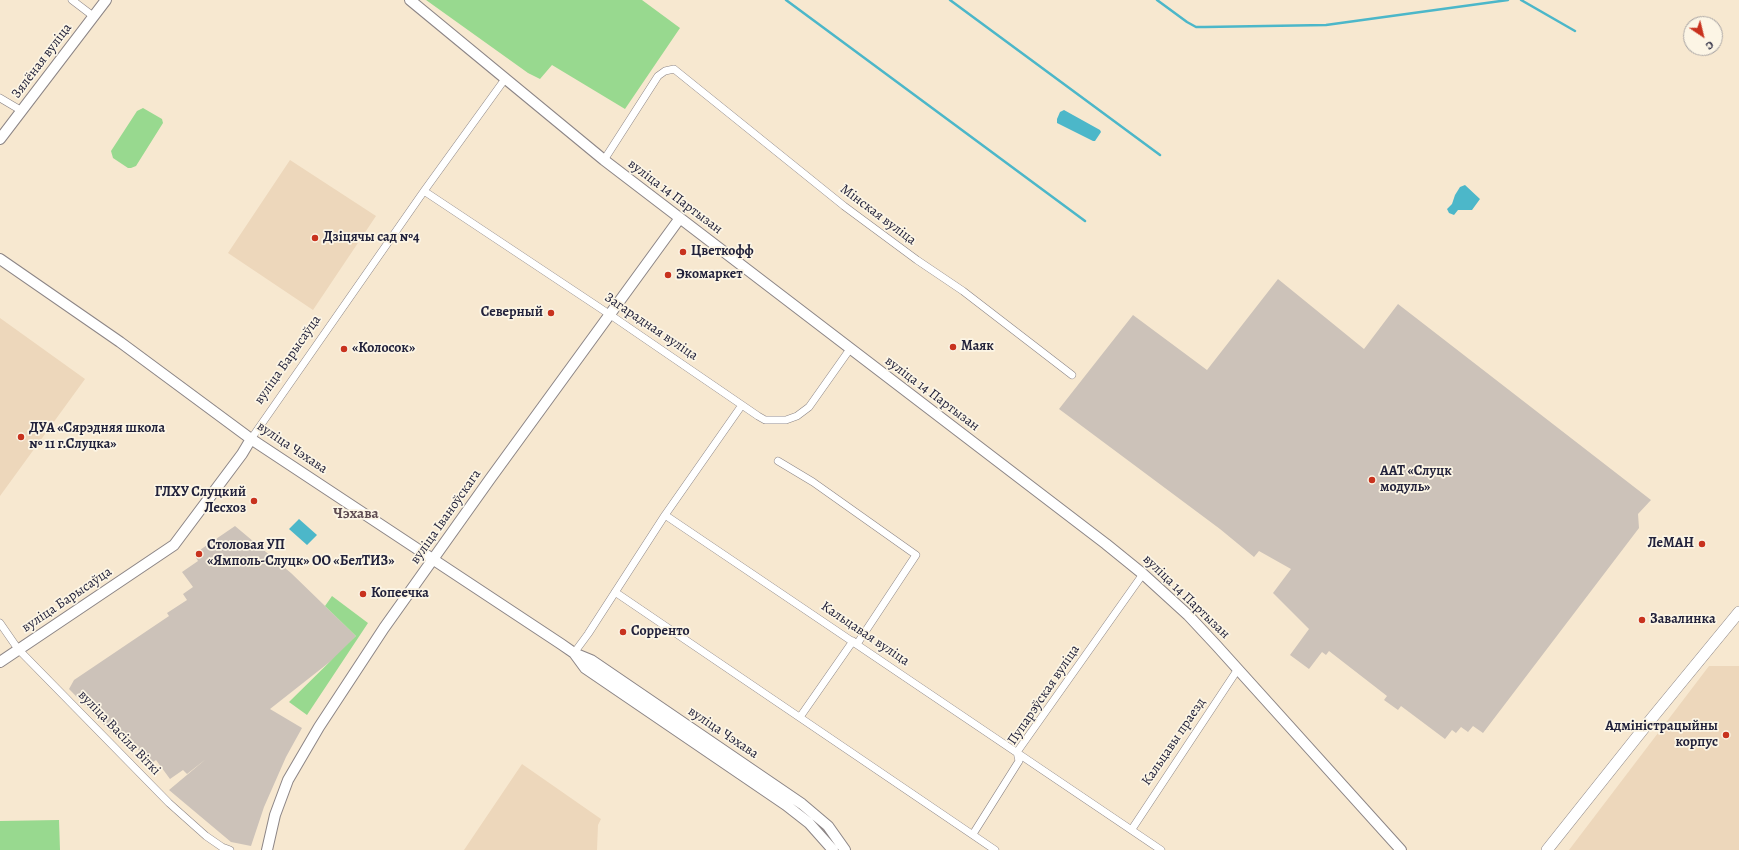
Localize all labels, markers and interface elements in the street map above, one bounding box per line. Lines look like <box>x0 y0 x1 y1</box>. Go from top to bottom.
north arrow <box>1683 16 1723 56</box>
street label: Зялёная вуліца <box>8 20 76 102</box>
text: С <box>1703 37 1717 54</box>
street label: вуліца 14 Партызан <box>624 156 726 238</box>
street label: Мінская вуліца <box>837 181 919 249</box>
place label: Дзіцячы сад №4 <box>323 230 420 246</box>
marker: Дзіцячы сад №4 <box>310 233 320 243</box>
place label: Цветкофф <box>691 244 754 260</box>
marker: Цветкофф <box>678 247 688 257</box>
place label: Экомаркет <box>676 267 743 283</box>
marker: Экомаркет <box>663 270 673 280</box>
street label: Загарадная вуліца <box>601 290 701 364</box>
place label: Северный <box>481 305 543 321</box>
marker: Северный <box>546 308 556 318</box>
street label: вуліца Барысаўца <box>251 312 325 408</box>
place label: Маяк <box>961 339 994 355</box>
place label: «Колосок» <box>352 341 415 357</box>
marker: Маяк <box>948 342 958 352</box>
marker: «Колосок» <box>339 344 349 354</box>
street label: вуліца 14 Партызан <box>881 353 983 435</box>
street label: вуліца Чэхава <box>253 418 331 478</box>
place label: ДУА «Сярэдняя школа № 11 г.Слуцка» <box>29 421 165 454</box>
marker: ДУА «Сярэдняя школа № 11 г.Слуцка» <box>16 432 26 442</box>
place label: ААТ «Слуцк модуль» <box>1380 464 1452 496</box>
street label: вуліца Іваноўскага <box>407 466 485 568</box>
marker: ААТ «Слуцк модуль» <box>1367 475 1377 485</box>
place label: ГЛХУ Слуцкий Лесхоз <box>155 485 246 518</box>
marker: ГЛХУ Слуцкий Лесхоз <box>249 496 259 506</box>
district label: Чэхава <box>333 505 379 523</box>
place label: ЛеМАН <box>1647 536 1694 552</box>
place label: Столовая УП «Ямполь-Слуцк» ОО «БелТИЗ» <box>207 538 394 570</box>
marker: ЛеМАН <box>1697 539 1707 549</box>
marker: Столовая УП «Ямполь-Слуцк» ОО «БелТИЗ» <box>194 549 204 559</box>
street label: вуліца 14 Партызан <box>1139 551 1233 643</box>
street label: вуліца Барысаўца <box>19 564 115 636</box>
place label: Копеечка <box>371 586 429 602</box>
marker: Копеечка <box>358 589 368 599</box>
street label: Кальцавая вуліца <box>817 598 913 670</box>
place label: Завалинка <box>1650 612 1716 628</box>
marker: Завалинка <box>1637 615 1647 625</box>
place label: Сорренто <box>631 624 690 640</box>
marker: Сорренто <box>618 627 628 637</box>
street label: Пупарэўская вуліца <box>1004 642 1084 748</box>
street label: вуліца Васіля Віткі <box>74 687 164 779</box>
street label: Кальцавы праезд <box>1138 695 1210 789</box>
street label: вуліца Чэхава <box>684 703 762 763</box>
place label: Адміністрацыйны корпус <box>1605 719 1718 752</box>
marker: Адміністрацыйны корпус <box>1721 730 1731 740</box>

